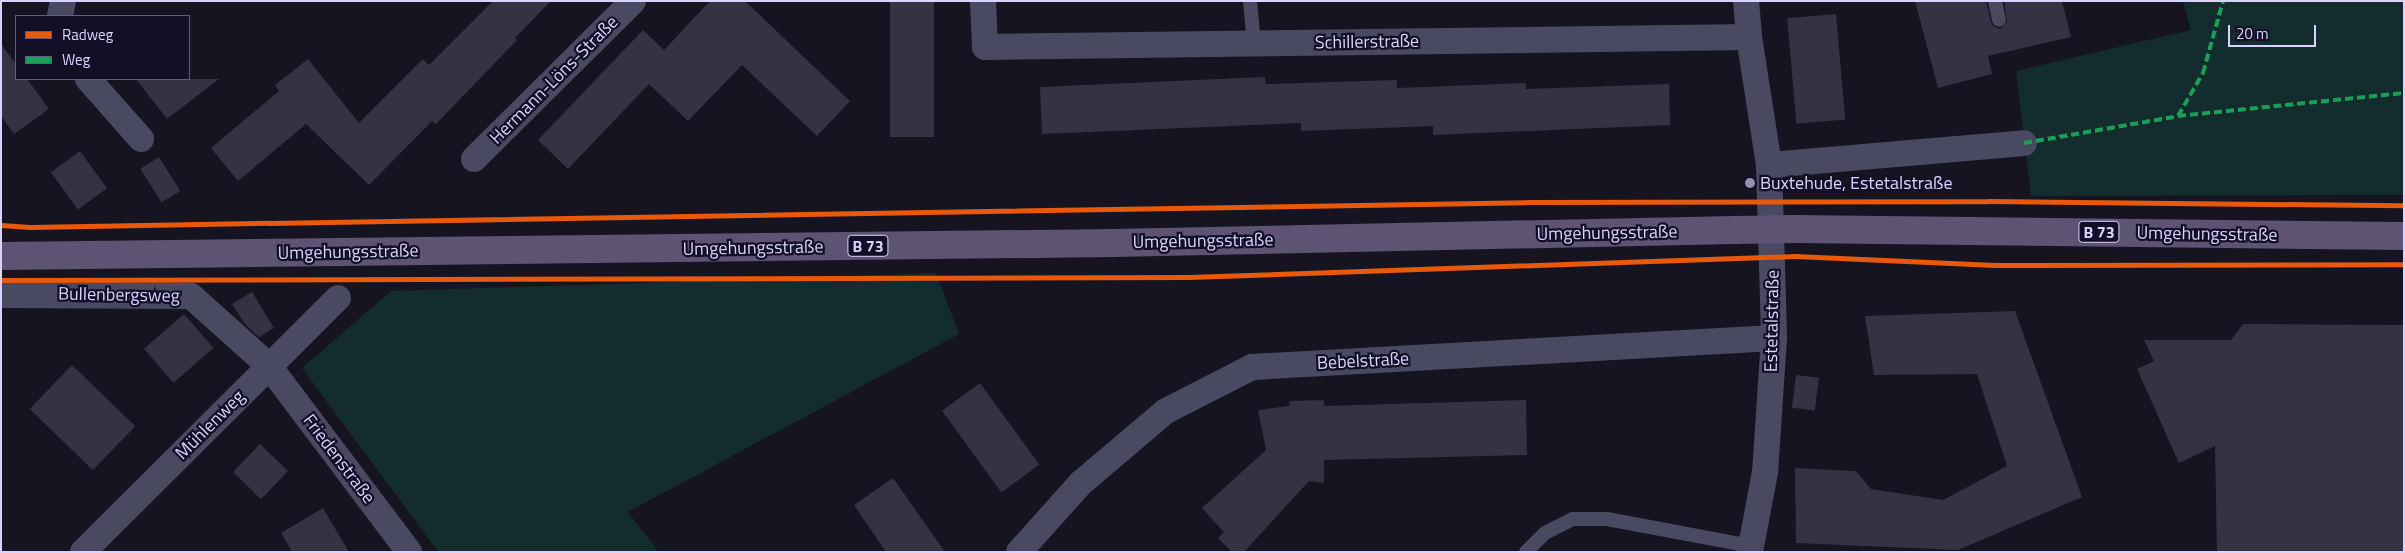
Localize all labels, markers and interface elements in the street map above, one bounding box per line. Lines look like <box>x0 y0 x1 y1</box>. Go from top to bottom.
street label: Hermann-Löns-Straße <box>485 11 623 149</box>
legend <box>15 15 190 80</box>
scale bar <box>2230 15 2318 47</box>
text: 20 m <box>2236 22 2269 45</box>
text: Radweg <box>62 23 113 46</box>
street label: Schillerstraße <box>1315 30 1419 54</box>
text: Weg <box>62 48 90 71</box>
place label: Buxtehude, Estetalstraße <box>1760 172 1953 194</box>
marker: Buxtehude, Estetalstraße <box>1744 177 1756 189</box>
road number: B 73 <box>2078 218 2120 246</box>
street label: Umgehungsstraße <box>1536 221 1678 245</box>
street label: Umgehungsstraße <box>2136 222 2278 246</box>
street label: Umgehungsstraße <box>1132 229 1274 253</box>
road number: B 73 <box>847 232 889 260</box>
street label: Umgehungsstraße <box>682 236 824 260</box>
street label: Umgehungsstraße <box>277 240 419 264</box>
street label: Estetalstraße <box>1760 270 1784 372</box>
street label: Bullenbergsweg <box>58 283 180 307</box>
street label: Bebelstraße <box>1316 348 1410 374</box>
street label: Mühlenweg <box>171 386 249 464</box>
street label: Friedenstraße <box>298 410 380 508</box>

